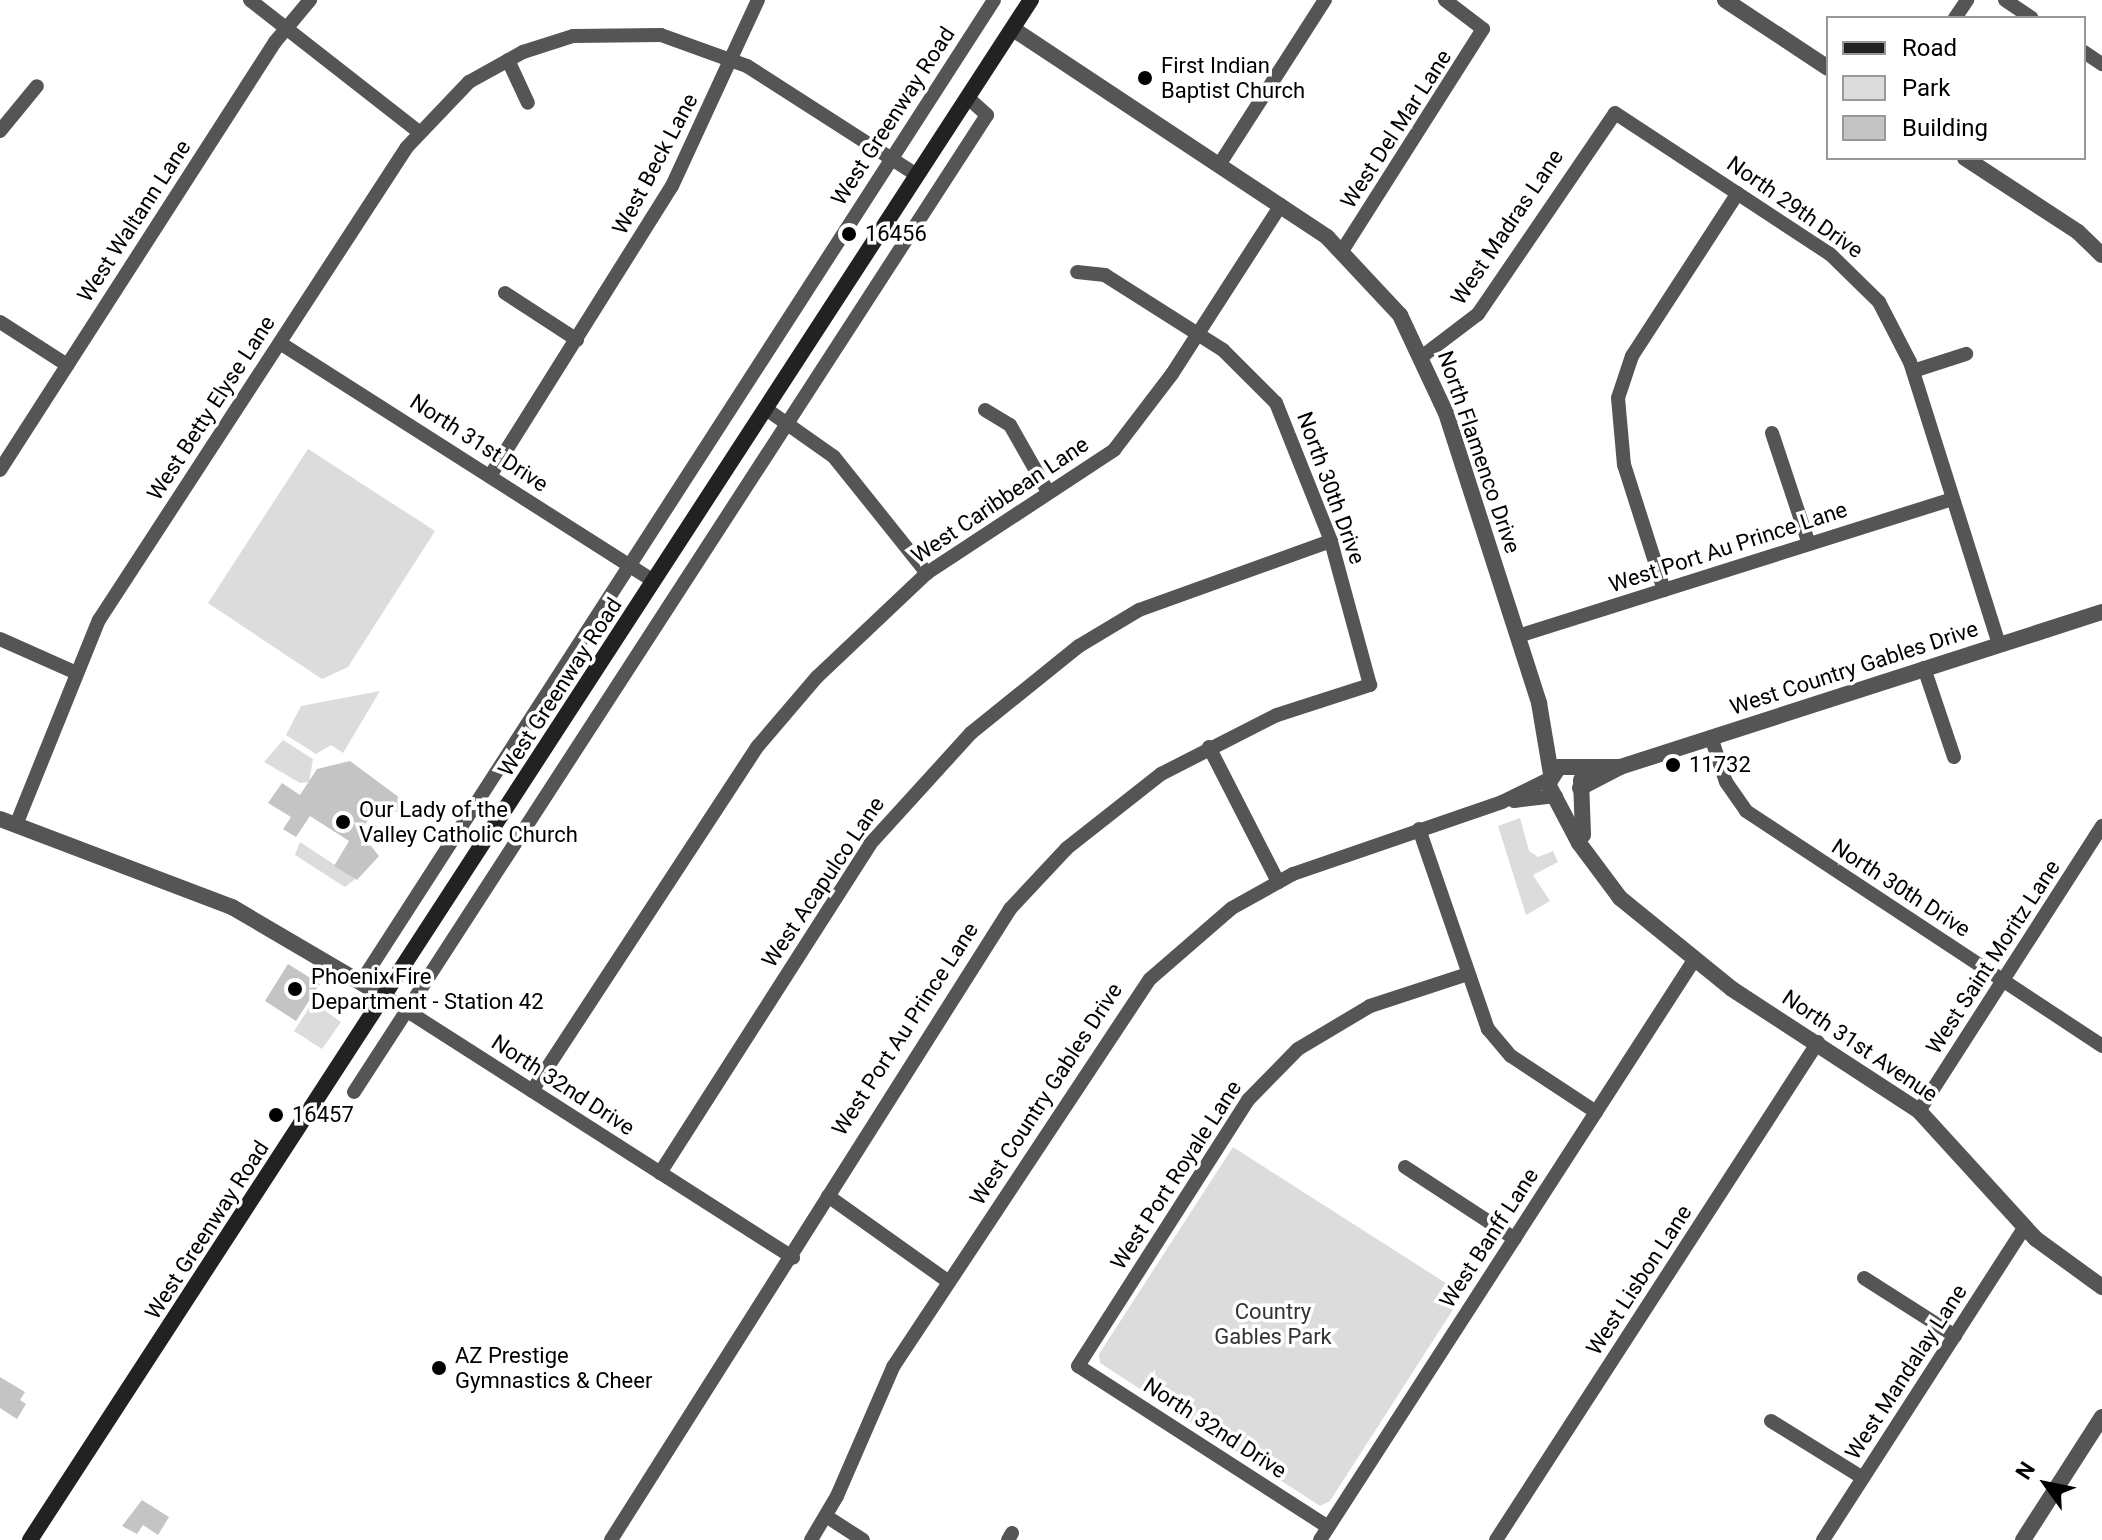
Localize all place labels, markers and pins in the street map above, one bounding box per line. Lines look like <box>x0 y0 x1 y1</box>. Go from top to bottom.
place label: First Indian Baptist Church <box>1161 52 1305 104</box>
marker: First Indian Baptist Church <box>1136 69 1154 87</box>
place label: 16456 <box>865 221 927 247</box>
marker: 16456 <box>840 225 858 243</box>
place label: 11732 <box>1689 752 1751 778</box>
marker: 11732 <box>1664 756 1682 774</box>
place label: Our Lady of the Valley Catholic Church <box>359 796 578 848</box>
marker: Our Lady of the Valley Catholic Church <box>334 813 352 831</box>
place label: Phoenix Fire Department - Station 42 <box>311 963 544 1014</box>
marker: Phoenix Fire Department - Station 42 <box>286 980 304 998</box>
place label: 16457 <box>292 1102 354 1128</box>
marker: 16457 <box>267 1106 285 1124</box>
place label: AZ Prestige Gymnastics & Cheer <box>455 1342 652 1394</box>
marker: AZ Prestige Gymnastics & Cheer <box>430 1359 448 1377</box>

